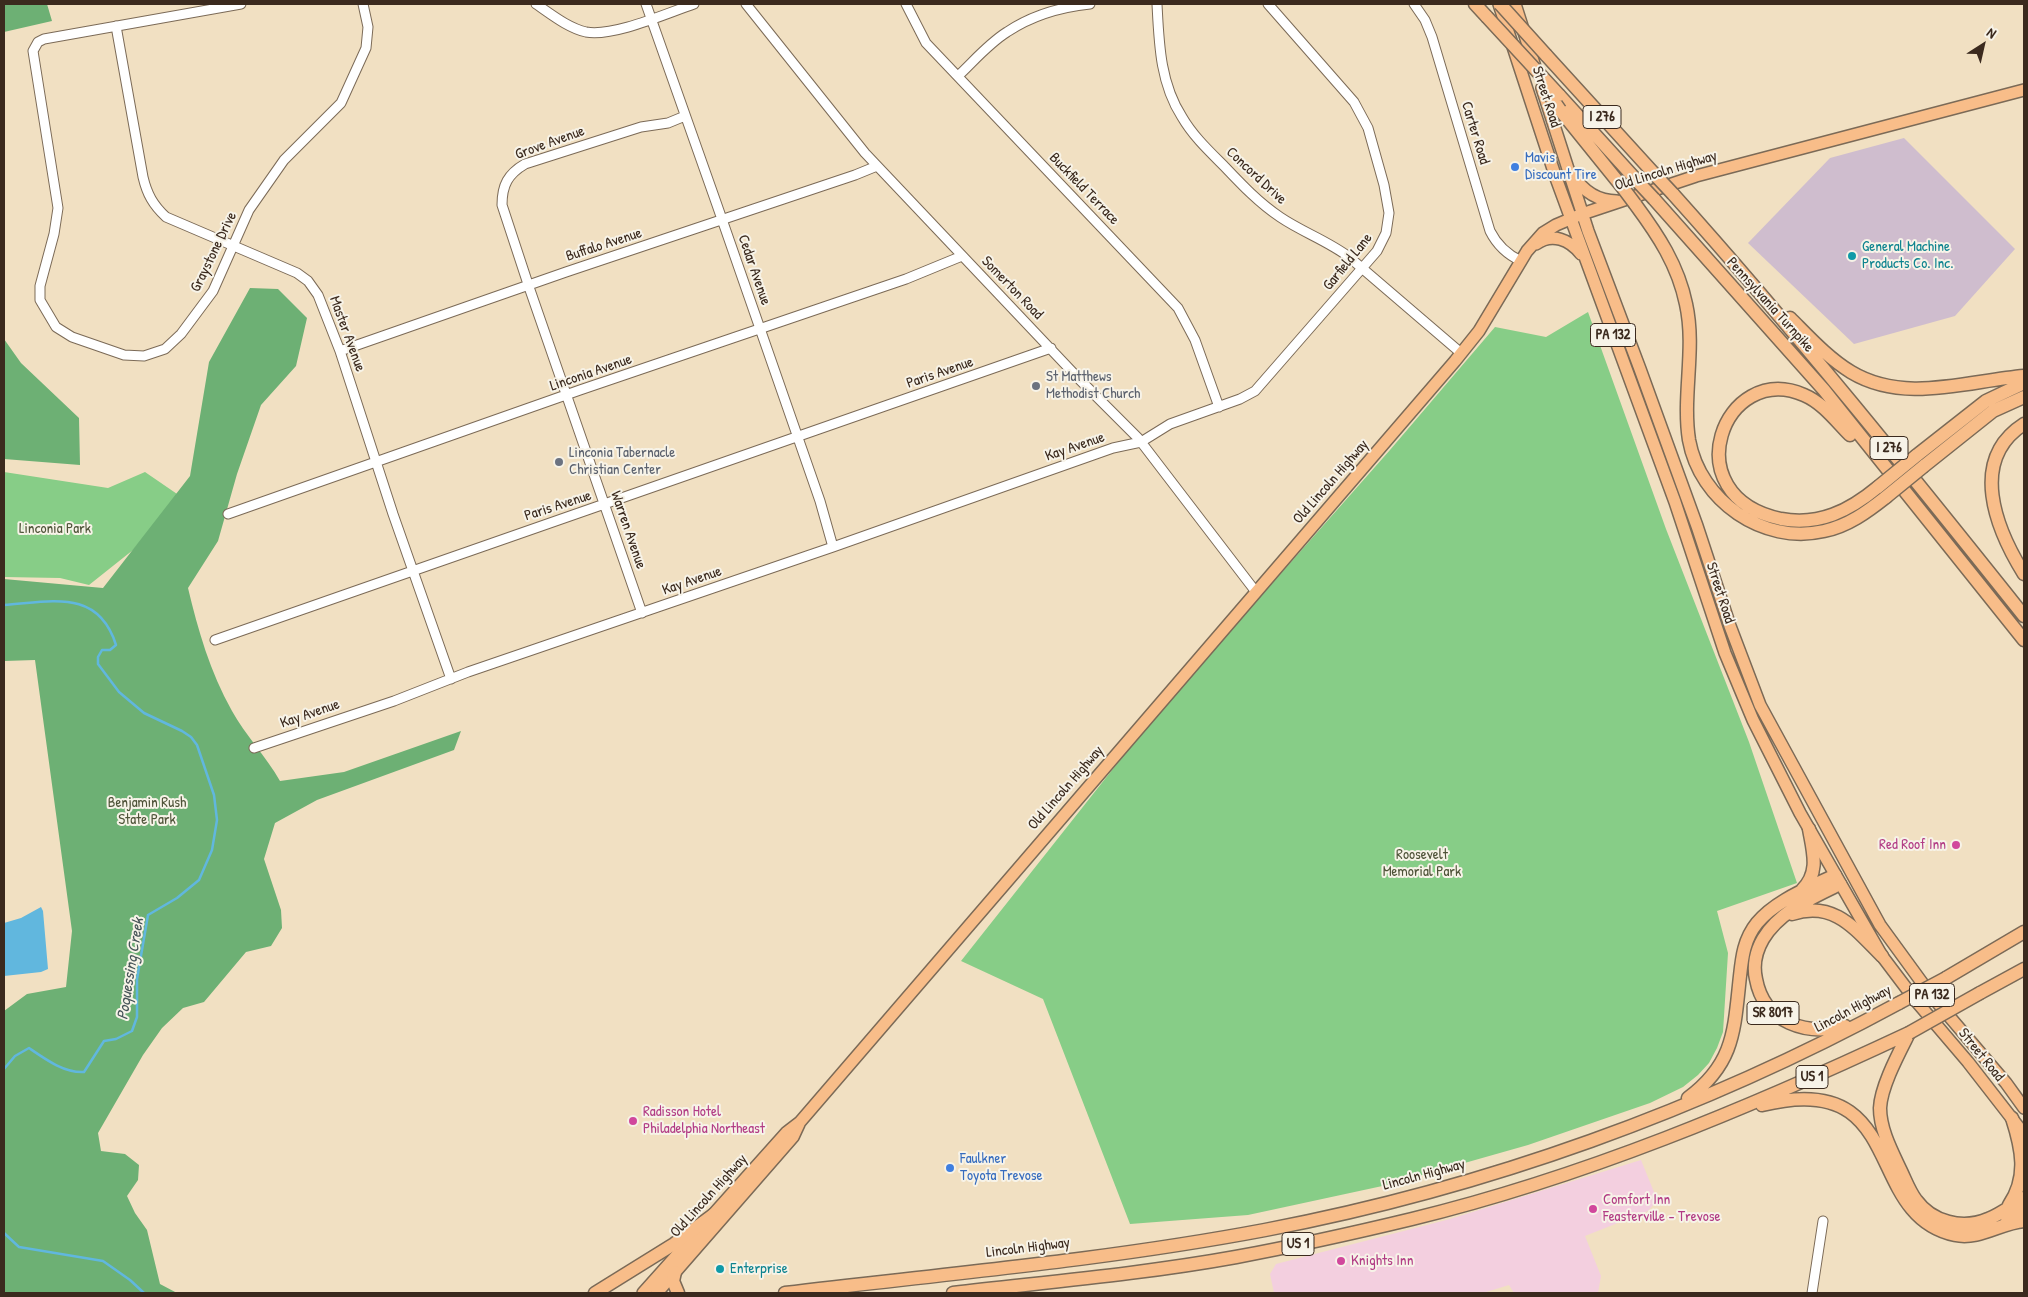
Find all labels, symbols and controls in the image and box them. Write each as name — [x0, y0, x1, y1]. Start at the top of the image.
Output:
north arrow — [1958, 20, 2008, 70]
text: N — [1983, 22, 2000, 42]
street label: Street Road — [1528, 64, 1564, 130]
street label: Carter Road — [1457, 99, 1493, 167]
road number: I 276 — [1583, 105, 1621, 128]
street label: Grove Avenue — [513, 122, 587, 164]
street label: Concord Drive — [1222, 143, 1290, 209]
street label: Old Lincoln Highway — [1613, 147, 1719, 195]
street label: Buckfield Terrace — [1045, 149, 1123, 229]
place label: Mavis Discount Tire — [1525, 149, 1597, 184]
marker: Mavis Discount Tire — [1509, 161, 1521, 173]
street label: Graystone Drive — [187, 209, 241, 295]
street label: Buffalo Avenue — [564, 224, 644, 266]
street label: Garfield Lane — [1320, 230, 1376, 294]
street label: Cedar Avenue — [734, 232, 774, 308]
place label: General Machine Products Co. Inc. — [1862, 238, 1953, 273]
marker: General Machine Products Co. Inc. — [1846, 250, 1858, 262]
street label: Somerton Road — [977, 253, 1047, 323]
street label: Pennsylvania Turnpike — [1723, 254, 1817, 356]
street label: Master Avenue — [325, 294, 369, 374]
road number: PA 132 — [1590, 324, 1636, 346]
street label: Linconia Avenue — [548, 351, 634, 395]
street label: Paris Avenue — [904, 353, 976, 393]
place label: St Matthews Methodist Church — [1046, 368, 1140, 403]
marker: St Matthews Methodist Church — [1030, 380, 1042, 392]
street label: Kay Avenue — [1043, 428, 1107, 466]
street label: Old Lincoln Highway — [1289, 436, 1373, 528]
road number: I 276 — [1870, 436, 1908, 459]
place label: Linconia Tabernacle Christian Center — [569, 444, 675, 479]
marker: Linconia Tabernacle Christian Center — [553, 456, 565, 468]
street label: Paris Avenue — [522, 487, 594, 525]
street label: Warren Avenue — [606, 489, 650, 571]
park label: Linconia Park — [19, 520, 91, 538]
street label: Street Road — [1702, 560, 1738, 626]
street label: Kay Avenue — [660, 562, 724, 600]
street label: Kay Avenue — [278, 695, 342, 733]
street label: Old Lincoln Highway — [1024, 742, 1108, 834]
park label: Benjamin Rush State Park — [108, 794, 186, 829]
place label: Red Roof Inn — [1879, 836, 1946, 854]
marker: Red Roof Inn — [1950, 839, 1962, 851]
park label: Roosevelt Memorial Park — [1383, 846, 1461, 881]
water label: Poquessing Creek — [113, 917, 149, 1021]
street label: Lincoln Highway — [1812, 981, 1894, 1037]
road number: PA 132 — [1910, 984, 1954, 1006]
road number: SR 8017 — [1747, 1001, 1799, 1024]
street label: Street Road — [1954, 1025, 2008, 1085]
road number: US 1 — [1796, 1066, 1828, 1088]
place label: Radisson Hotel Philadelphia Northeast — [643, 1103, 765, 1138]
marker: Radisson Hotel Philadelphia Northeast — [627, 1115, 639, 1127]
place label: Faulkner Toyota Trevose — [960, 1150, 1042, 1185]
street label: Old Lincoln Highway — [667, 1151, 751, 1241]
street label: Lincoln Highway — [1381, 1155, 1467, 1195]
marker: Faulkner Toyota Trevose — [944, 1162, 956, 1174]
place label: Comfort Inn Feasterville - Trevose — [1603, 1191, 1720, 1226]
marker: Comfort Inn Feasterville - Trevose — [1587, 1203, 1599, 1215]
road number: US 1 — [1282, 1232, 1314, 1256]
street label: Lincoln Highway — [985, 1234, 1071, 1262]
place label: Knights Inn — [1351, 1252, 1413, 1270]
marker: Knights Inn — [1335, 1255, 1347, 1267]
place label: Enterprise — [730, 1260, 788, 1278]
marker: Enterprise — [714, 1263, 726, 1275]

